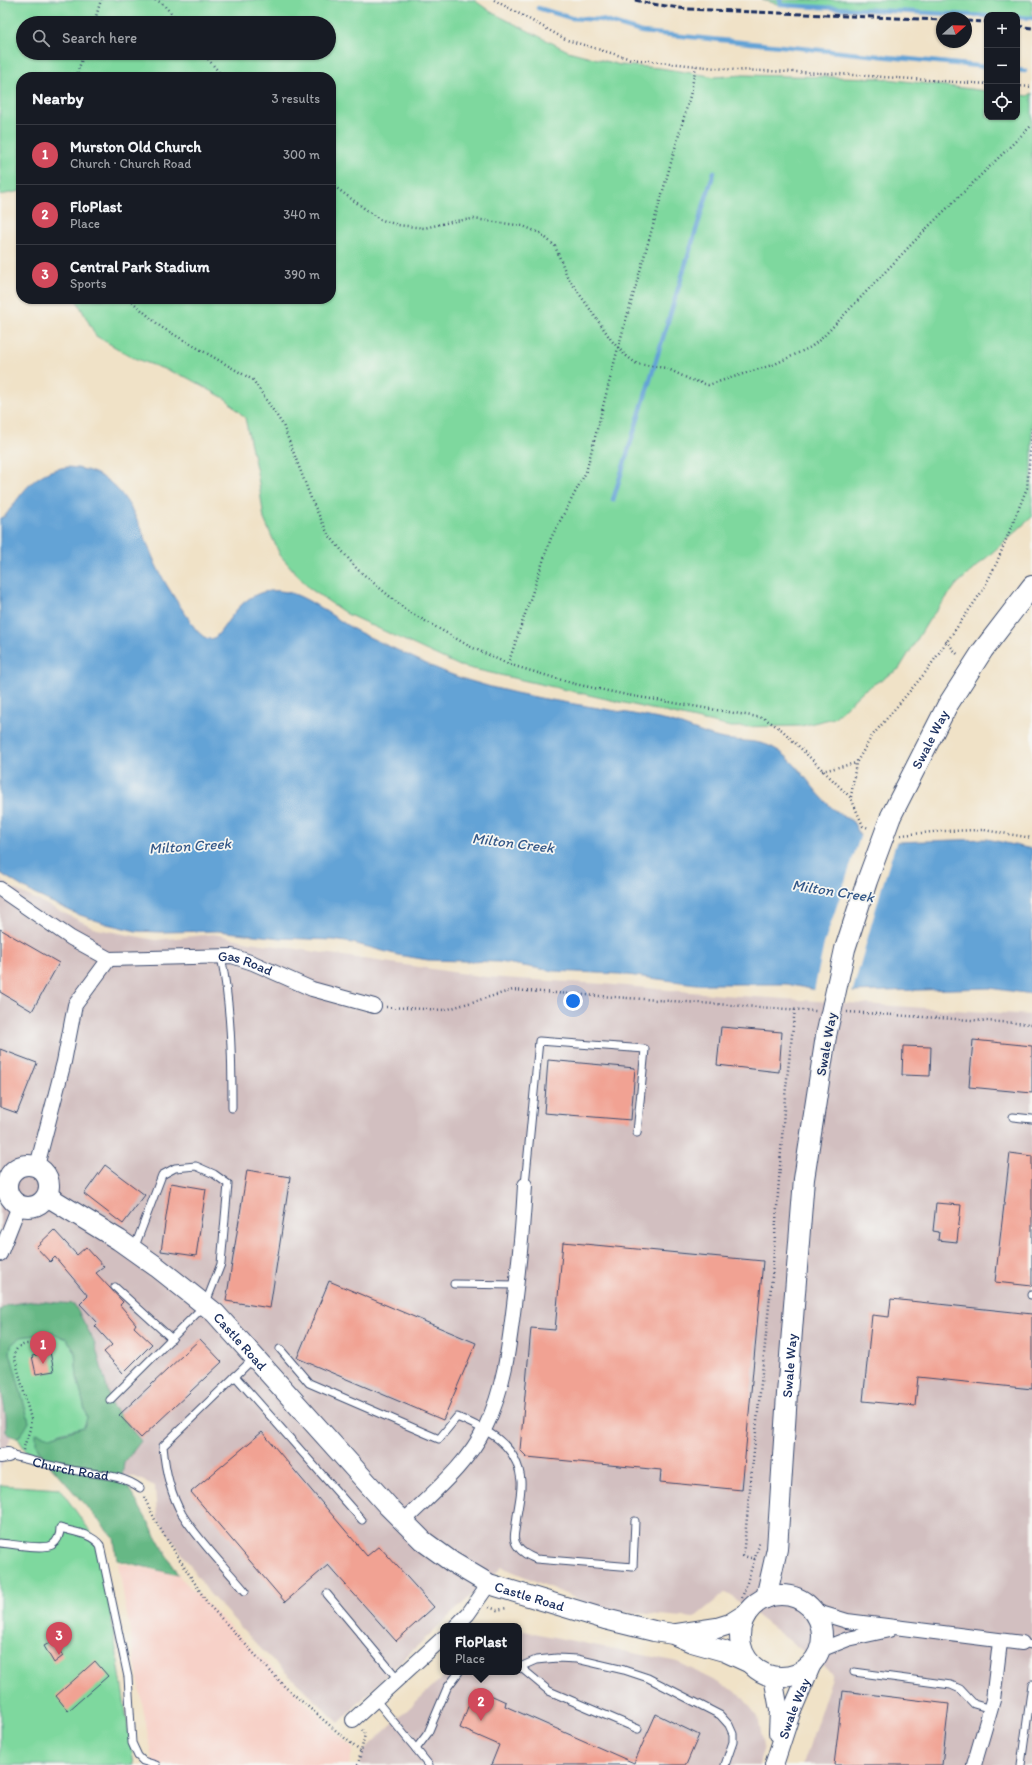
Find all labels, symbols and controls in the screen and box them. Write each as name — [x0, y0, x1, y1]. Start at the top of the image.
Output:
north arrow — [936, 12, 972, 48]
map controls — [984, 12, 1020, 120]
button: + — [984, 12, 1020, 48]
search box — [16, 16, 336, 60]
icon: search — [30, 27, 52, 49]
text: Search here — [62, 29, 137, 47]
button: − — [984, 48, 1020, 84]
button: locate — [984, 84, 1020, 120]
text: Nearby — [32, 88, 84, 108]
text: 3 results — [271, 91, 320, 106]
text: Murston Old Church — [70, 138, 201, 156]
text: 1 — [42, 147, 48, 162]
text: 300 m — [283, 147, 320, 162]
text: Church · Church Road — [70, 156, 191, 171]
text: FloPlast — [70, 198, 122, 216]
text: 2 — [42, 207, 48, 222]
text: 340 m — [283, 207, 320, 222]
text: Place — [70, 216, 100, 231]
text: Central Park Stadium — [70, 258, 210, 276]
text: 3 — [41, 267, 49, 282]
text: 390 m — [284, 267, 320, 282]
text: Sports — [70, 276, 106, 291]
street label: Swale Way — [908, 707, 953, 772]
water label: Milton Creek — [471, 829, 556, 857]
water label: Milton Creek — [148, 834, 233, 858]
water label: Milton Creek — [791, 876, 876, 907]
street label: Gas Road — [218, 948, 276, 980]
your location — [563, 991, 583, 1011]
street label: Swale Way — [813, 1011, 841, 1077]
street label: Castle Road — [210, 1309, 271, 1374]
pin: 1 — [30, 1331, 56, 1364]
street label: Swale Way — [779, 1333, 801, 1398]
street label: Church Road — [30, 1453, 110, 1484]
street label: Castle Road — [492, 1578, 567, 1615]
pin: 3 — [46, 1622, 72, 1655]
popup — [440, 1623, 522, 1675]
text: FloPlast — [455, 1633, 507, 1651]
text: Place — [455, 1651, 485, 1666]
street label: Swale Way — [775, 1675, 814, 1741]
pin: 2 — [468, 1688, 494, 1721]

